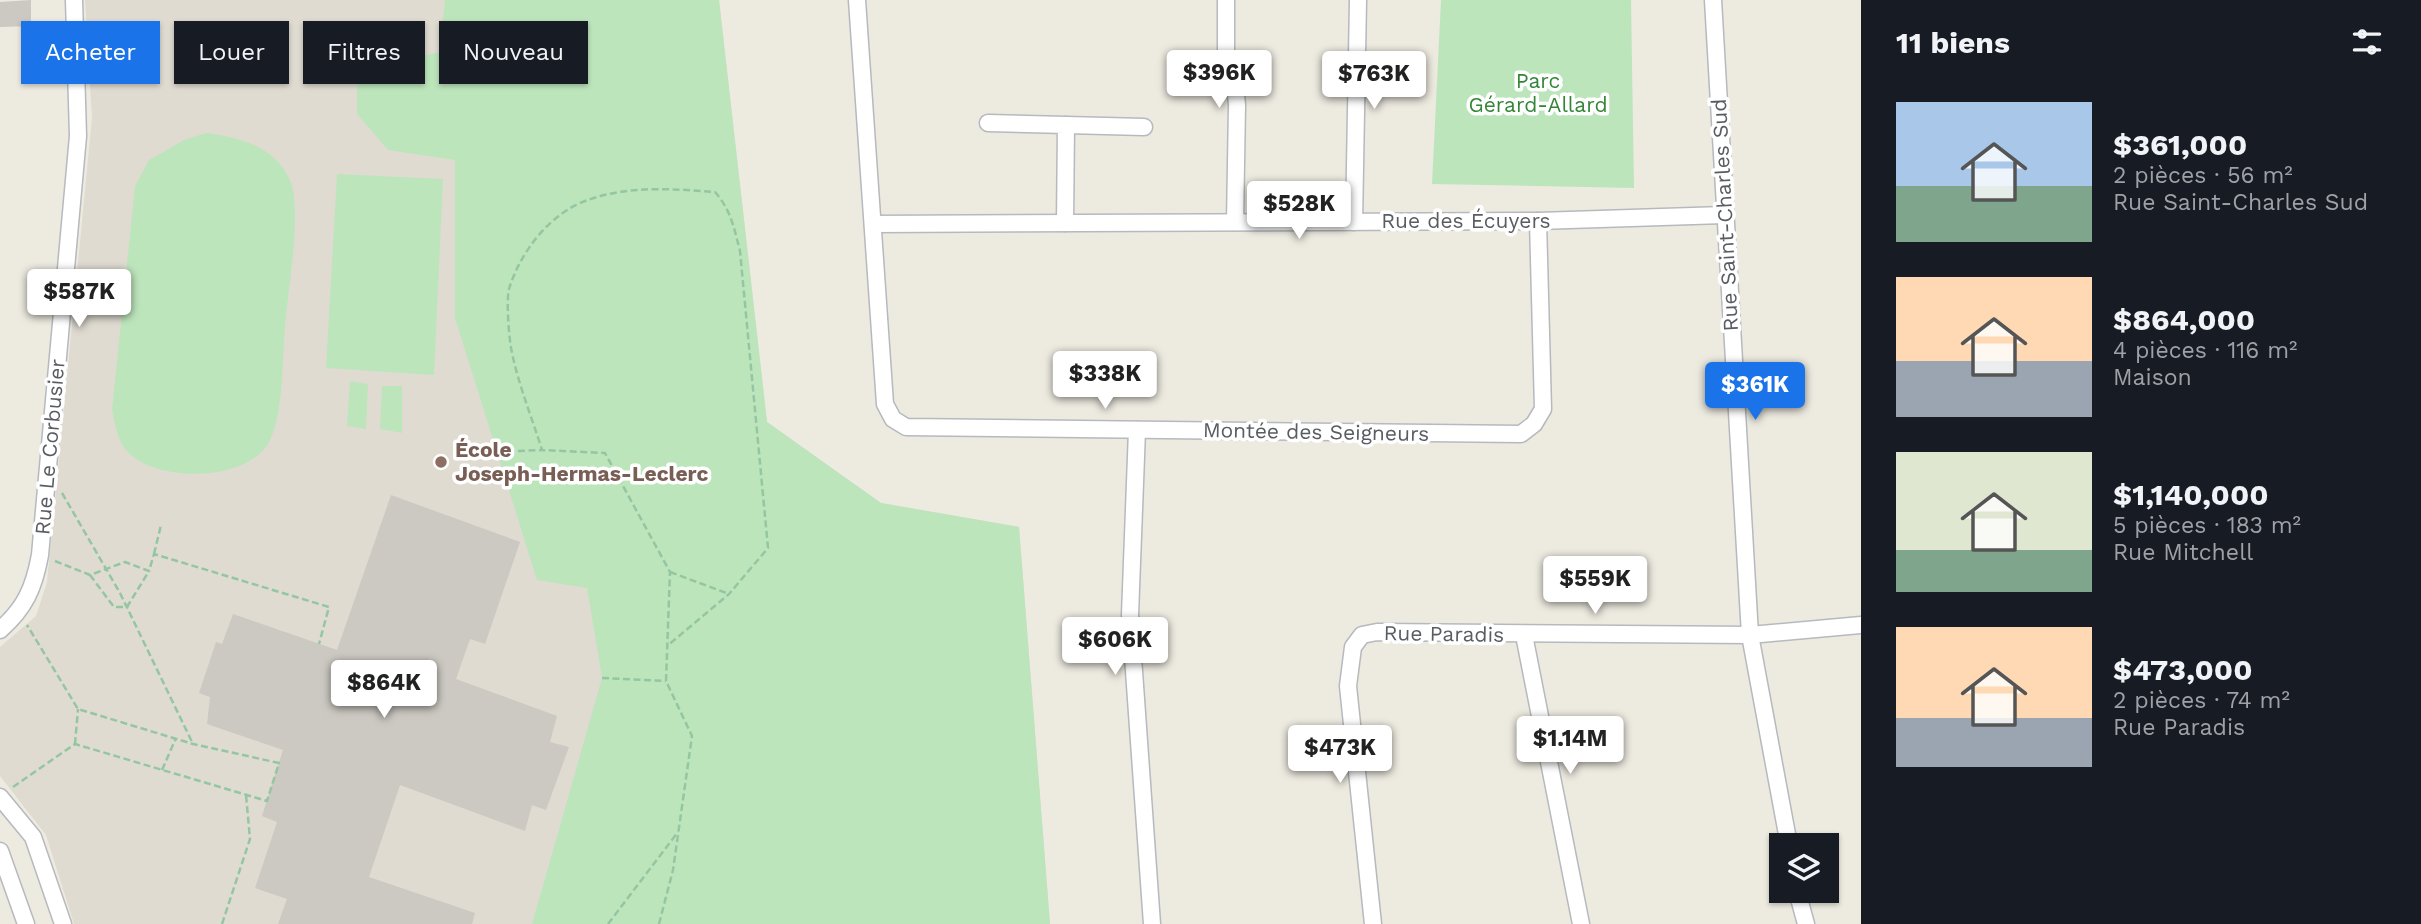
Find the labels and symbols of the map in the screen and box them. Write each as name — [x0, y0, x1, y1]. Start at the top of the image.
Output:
pin: $396K — [1170, 50, 1268, 110]
pin: $763K — [1325, 52, 1423, 111]
park label: Parc Gérard-Allard — [1468, 68, 1608, 117]
street label: Rue Saint-Charles Sud — [1706, 98, 1743, 332]
pin: $528K — [1250, 182, 1348, 241]
street label: Rue des Écuyers — [1381, 208, 1551, 233]
pin: $587K — [30, 270, 128, 329]
pin: $338K — [1056, 352, 1154, 411]
street label: Rue Le Corbusier — [29, 358, 70, 536]
pin: $361K — [1706, 362, 1804, 422]
street label: Montée des Seigneurs — [1203, 417, 1429, 446]
place label: École Joseph-Hermas-Leclerc — [455, 437, 708, 486]
marker: École Joseph-Hermas-Leclerc — [433, 454, 449, 470]
pin: $559K — [1546, 556, 1644, 616]
pin: $606K — [1066, 618, 1164, 677]
street label: Rue Paradis — [1383, 620, 1505, 647]
pin: $864K — [335, 660, 433, 720]
pin: $1.14M — [1513, 716, 1627, 776]
pin: $473K — [1291, 726, 1389, 785]

